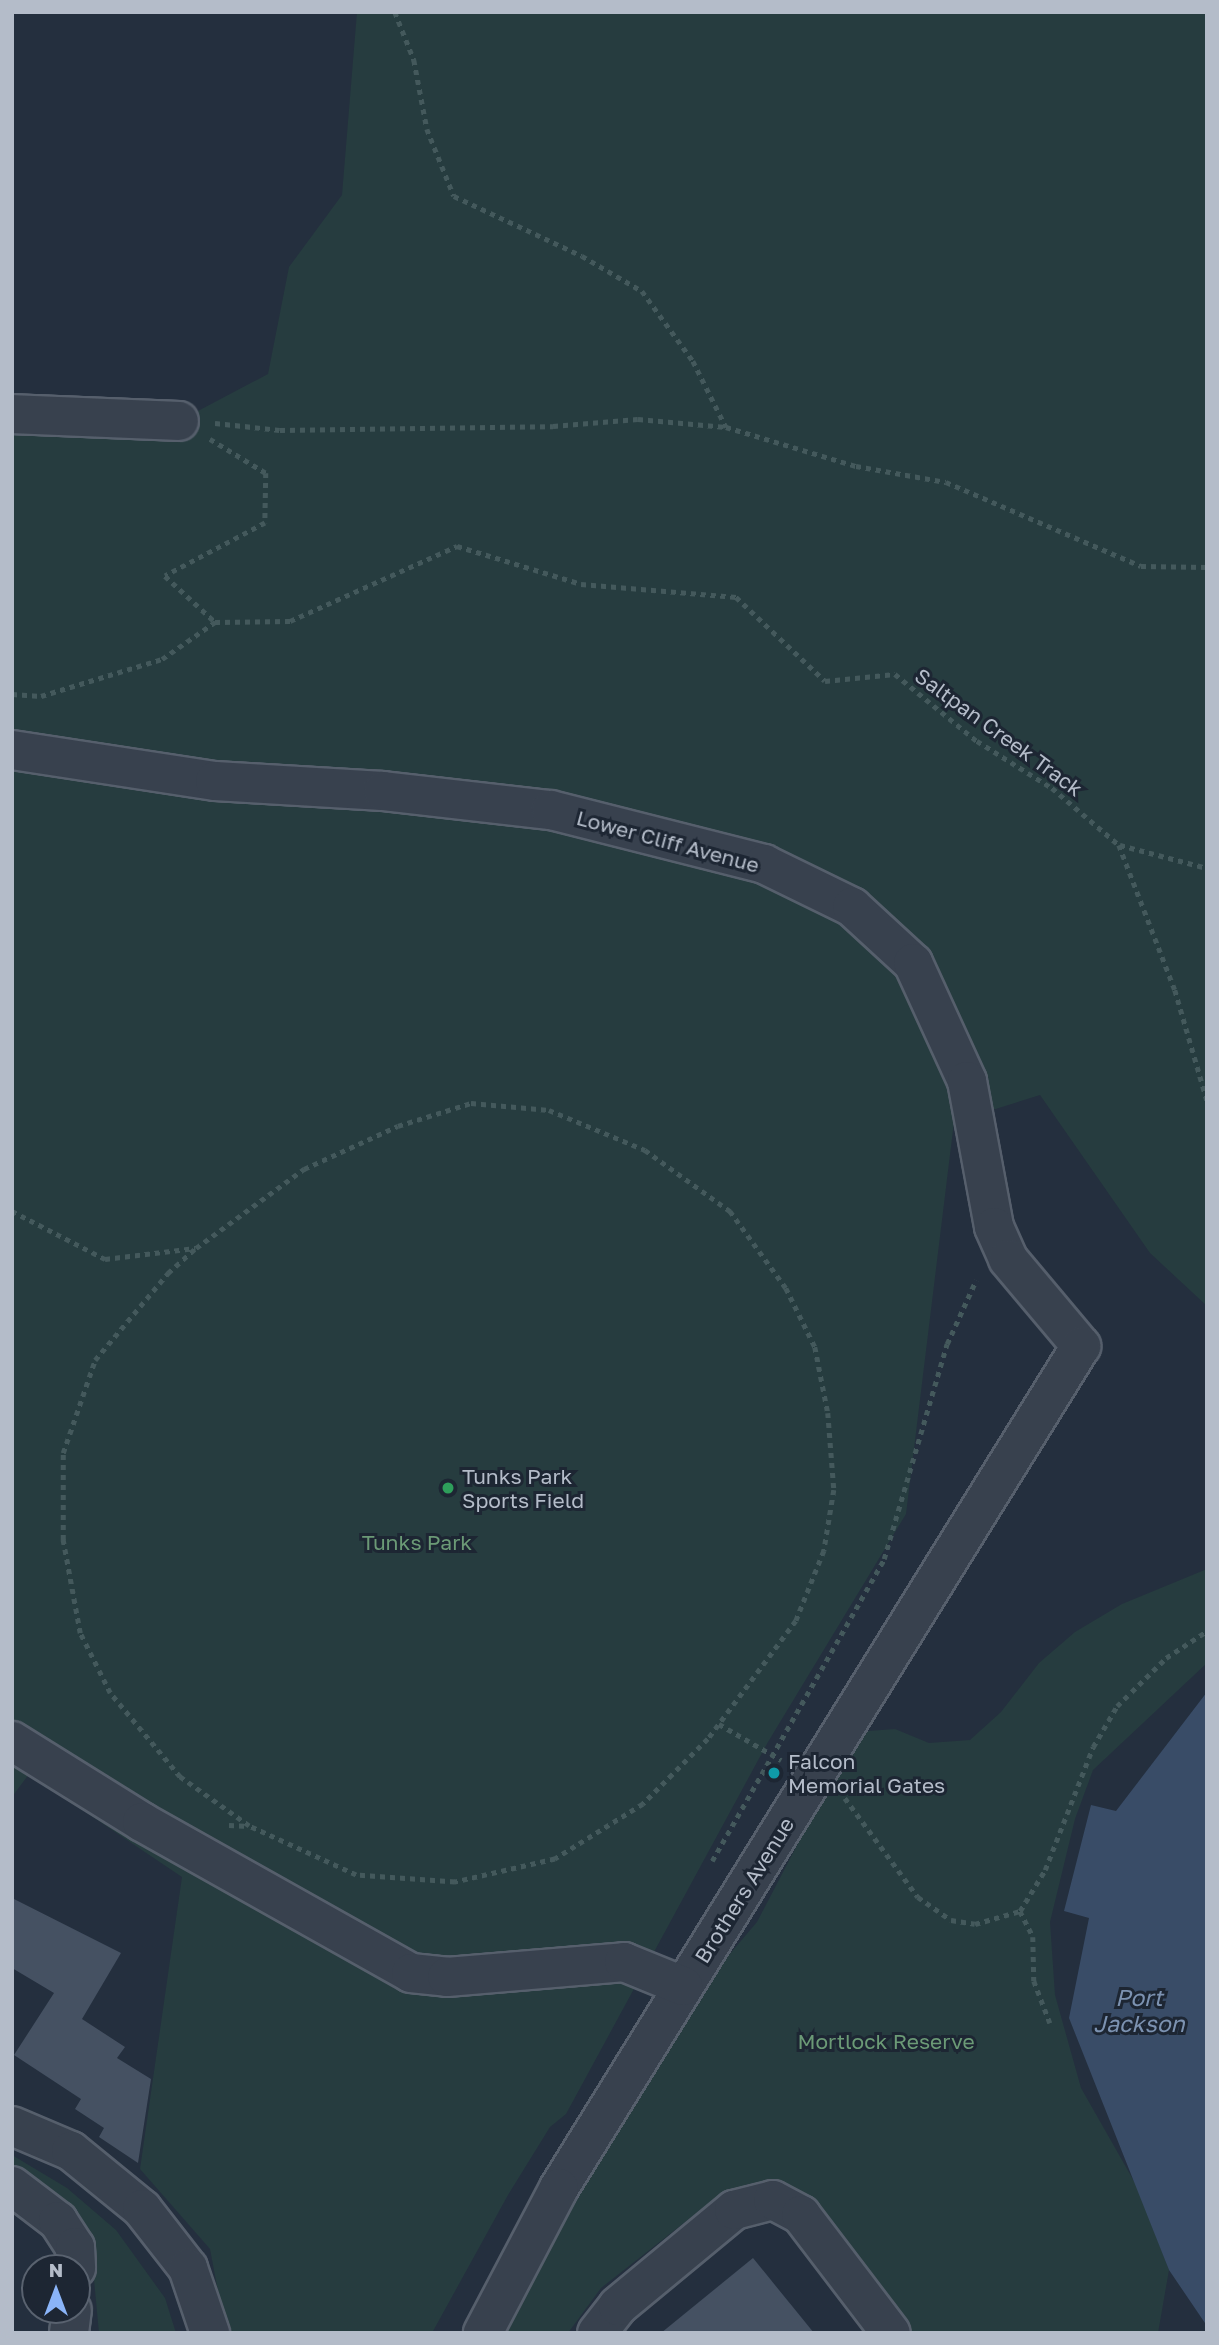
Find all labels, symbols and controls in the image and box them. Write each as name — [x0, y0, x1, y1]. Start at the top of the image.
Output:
street label: Saltpan Creek Track — [910, 663, 1088, 801]
street label: Lower Cliff Avenue — [574, 804, 762, 878]
place label: Tunks Park Sports Field — [462, 1463, 584, 1513]
marker: Tunks Park Sports Field — [440, 1480, 456, 1496]
park label: Tunks Park — [362, 1529, 472, 1555]
place label: Falcon Memorial Gates — [788, 1748, 945, 1798]
marker: Falcon Memorial Gates — [766, 1765, 782, 1781]
street label: Brothers Avenue — [689, 1813, 799, 1967]
water label: Port Jackson — [1093, 1983, 1185, 2037]
park label: Mortlock Reserve — [797, 2028, 975, 2054]
north arrow — [21, 2254, 91, 2324]
text: N — [49, 2258, 63, 2281]

